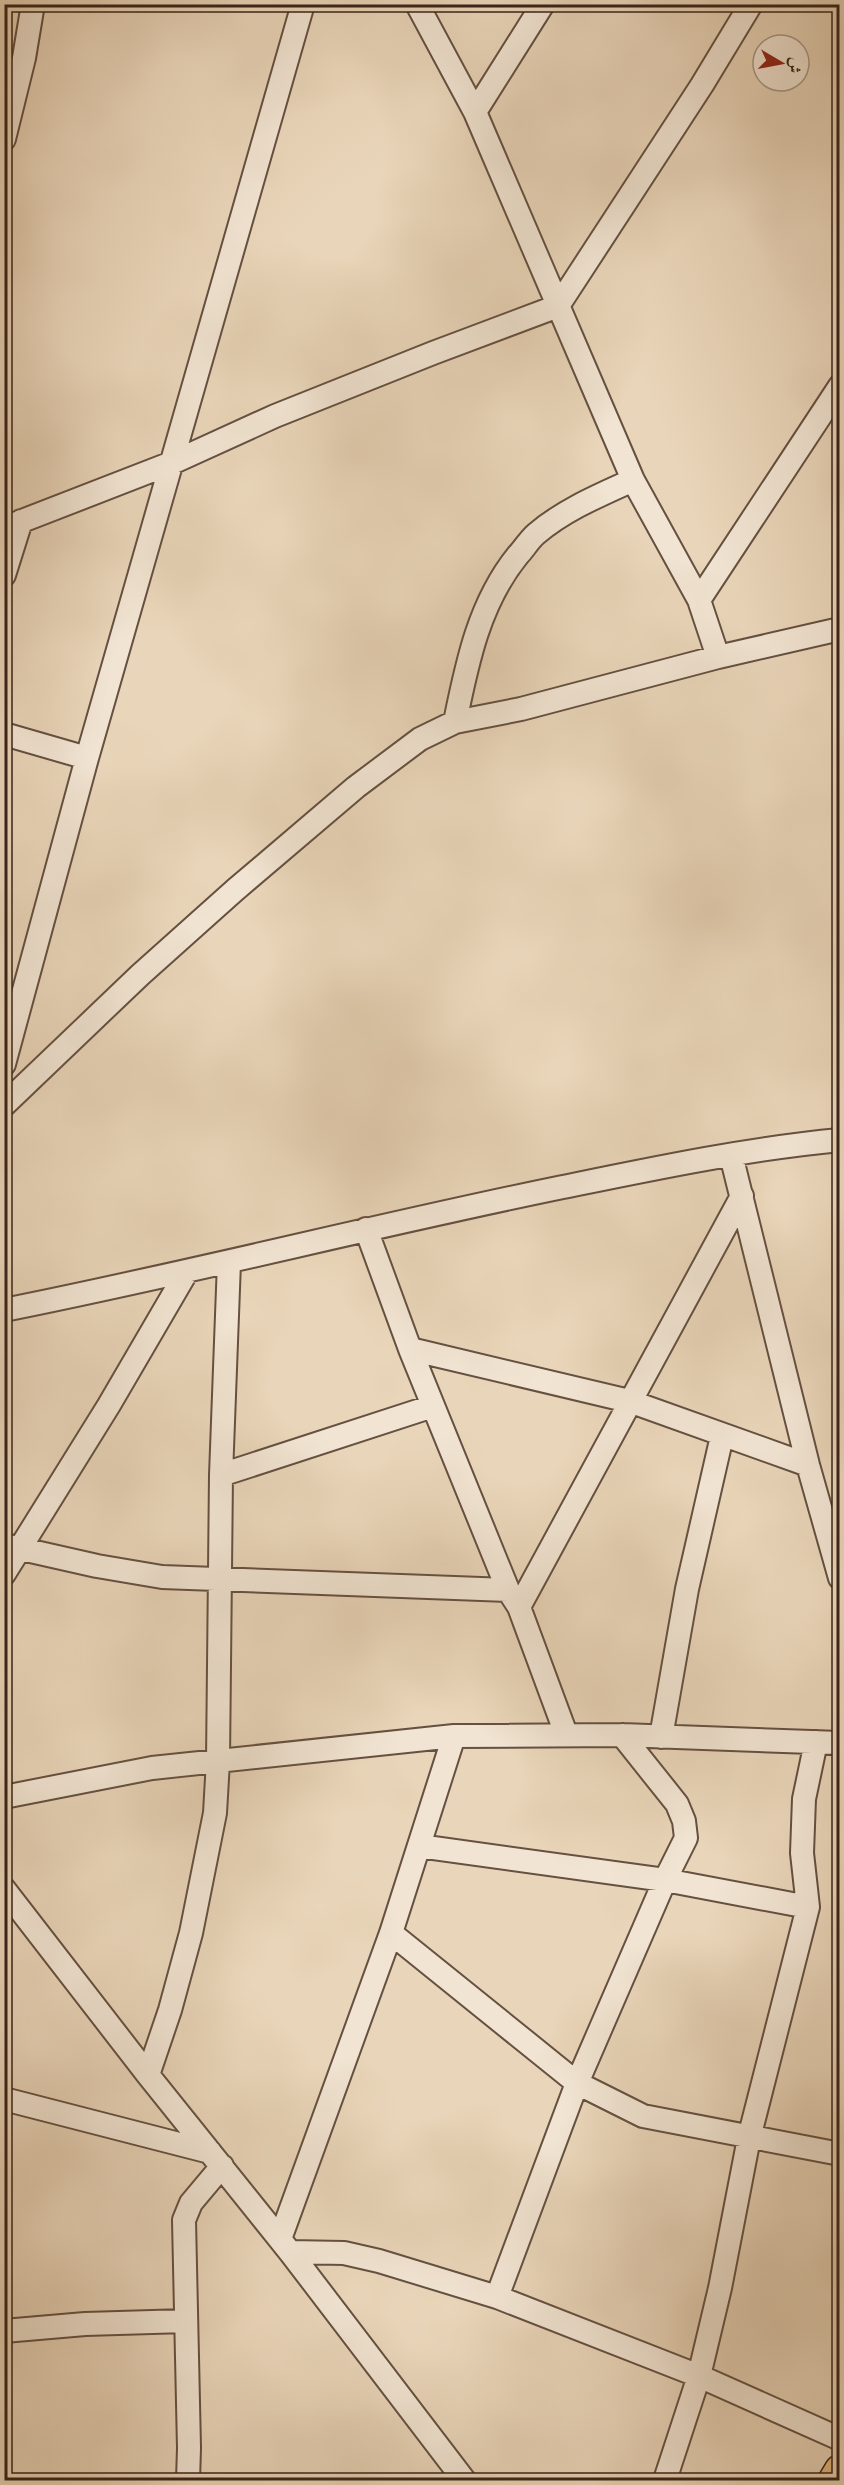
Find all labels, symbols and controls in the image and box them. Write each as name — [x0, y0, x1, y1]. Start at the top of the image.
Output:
north arrow — [751, 33, 811, 93]
text: ش — [784, 56, 806, 75]

